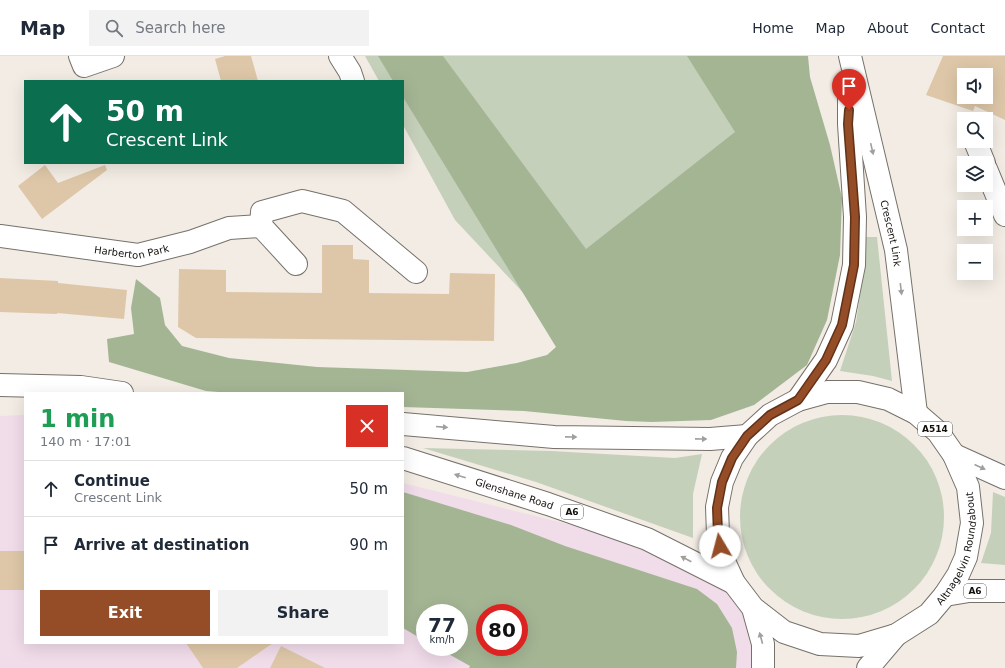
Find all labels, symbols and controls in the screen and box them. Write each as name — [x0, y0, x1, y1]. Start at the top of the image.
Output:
search box — [89, 10, 369, 46]
text: Map — [20, 17, 65, 39]
icon: search — [103, 17, 125, 39]
text: Search here — [135, 19, 225, 37]
text: Home — [752, 20, 794, 36]
text: Map — [816, 20, 845, 36]
text: About — [867, 20, 909, 36]
text: Contact — [931, 20, 985, 36]
map controls — [957, 68, 993, 280]
button: sound — [957, 68, 993, 104]
pin — [832, 69, 866, 110]
icon: arrive — [838, 75, 860, 97]
text: 50 m — [106, 95, 184, 128]
icon: ahead — [40, 96, 92, 148]
button: search — [957, 112, 993, 148]
text: Crescent Link — [106, 129, 228, 150]
one-way arrow — [869, 142, 875, 155]
button: layers — [957, 156, 993, 192]
street label: Crescent Link — [878, 199, 903, 267]
button: + — [957, 200, 993, 236]
street label: Harberton Park — [93, 242, 170, 261]
button: − — [957, 244, 993, 280]
one-way arrow — [897, 283, 904, 296]
text: 1 min — [40, 405, 115, 433]
button: close — [346, 405, 388, 447]
road number: A514 — [918, 422, 952, 436]
one-way arrow — [436, 424, 448, 431]
text: 140 m · 17:01 — [40, 434, 131, 449]
one-way arrow — [565, 434, 578, 440]
one-way arrow — [695, 436, 708, 442]
one-way arrow — [974, 464, 985, 470]
text: Continue — [74, 472, 150, 490]
one-way arrow — [453, 473, 465, 479]
street label: Glenshane Road — [474, 476, 555, 512]
icon: ahead — [40, 478, 62, 500]
text: 50 m — [350, 480, 388, 498]
text: Crescent Link — [74, 490, 162, 505]
street label: Altnagelvin Roundabout — [934, 491, 978, 607]
road number: A6 — [561, 505, 583, 519]
position arrow — [699, 525, 741, 567]
icon: arrive — [40, 534, 62, 556]
text: Arrive at destination — [74, 536, 249, 554]
text: 90 m — [350, 536, 388, 554]
one-way arrow — [681, 556, 692, 562]
road number: A6 — [964, 584, 986, 598]
button: Exit — [40, 590, 210, 636]
button: Share — [218, 590, 388, 636]
speed limit sign: 80 — [476, 604, 528, 656]
text: 77 — [428, 613, 456, 637]
one-way arrow — [758, 632, 764, 644]
text: km/h — [429, 634, 455, 645]

